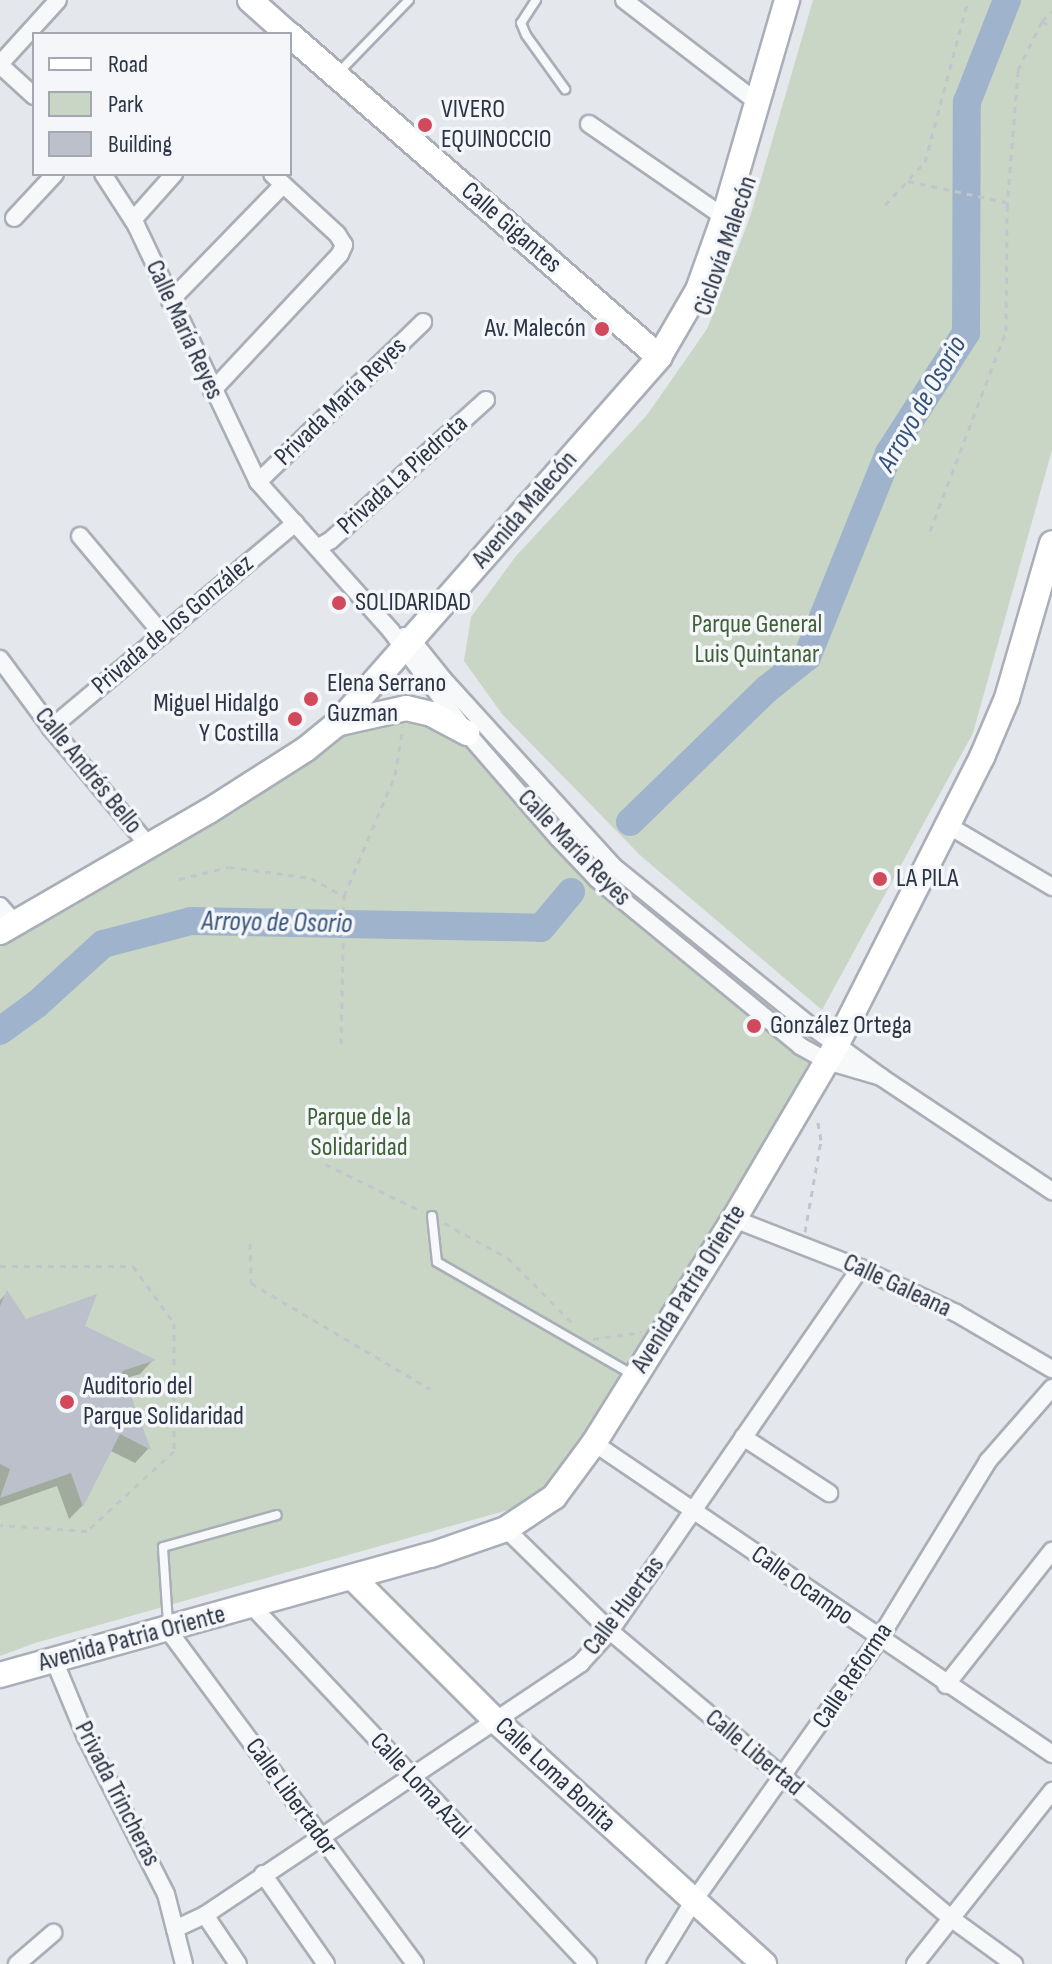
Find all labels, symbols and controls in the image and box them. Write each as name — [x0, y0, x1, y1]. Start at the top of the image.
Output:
legend — [32, 32, 292, 176]
text: Road — [108, 50, 148, 79]
text: Park — [108, 90, 143, 119]
place label: VIVERO EQUINOCCIO — [441, 94, 552, 156]
marker: VIVERO EQUINOCCIO — [416, 116, 434, 134]
text: Building — [108, 130, 172, 159]
street label: Ciclovía Malecón — [688, 172, 764, 320]
street label: Calle Gigantes — [454, 176, 568, 280]
street label: Calle María Reyes — [138, 255, 230, 405]
place label: Av. Malecón — [485, 313, 586, 345]
marker: Av. Malecón — [593, 320, 611, 338]
water label: Arroyo de Osorio — [870, 330, 974, 478]
street label: Privada María Reyes — [269, 331, 413, 473]
street label: Privada La Piedrota — [331, 408, 475, 542]
street label: Avenida Malecón — [466, 445, 584, 575]
street label: Privada de los González — [86, 548, 260, 702]
place label: SOLIDARIDAD — [355, 587, 471, 619]
marker: SOLIDARIDAD — [330, 594, 348, 612]
park label: Parque General Luis Quintanar — [692, 609, 822, 670]
place label: Elena Serrano Guzman — [327, 668, 446, 730]
place label: Miguel Hidalgo Y Costilla — [153, 688, 279, 750]
marker: Elena Serrano Guzman — [302, 690, 320, 708]
street label: Calle Andrés Bello — [28, 702, 148, 840]
marker: Miguel Hidalgo Y Costilla — [286, 710, 304, 728]
street label: Calle María Reyes — [511, 783, 637, 913]
place label: LA PILA — [896, 863, 958, 895]
marker: LA PILA — [871, 870, 889, 888]
water label: Arroyo de Osorio — [201, 905, 353, 941]
place label: González Ortega — [770, 1010, 912, 1042]
marker: González Ortega — [745, 1017, 763, 1035]
park label: Parque de la Solidaridad — [307, 1102, 411, 1164]
street label: Avenida Patria Oriente — [625, 1199, 753, 1379]
street label: Calle Galeana — [838, 1247, 956, 1325]
place label: Auditorio del Parque Solidaridad — [83, 1371, 244, 1432]
marker: Auditorio del Parque Solidaridad — [58, 1393, 76, 1411]
street label: Calle Ocampo — [745, 1540, 859, 1632]
street label: Calle Huertas — [577, 1550, 671, 1662]
street label: Avenida Patria Oriente — [35, 1599, 229, 1679]
street label: Calle Reforma — [806, 1617, 900, 1735]
street label: Calle Libertad — [699, 1703, 809, 1803]
street label: Calle Loma Bonita — [488, 1711, 622, 1839]
street label: Privada Trincheras — [67, 1716, 167, 1872]
street label: Calle Loma Azul — [363, 1726, 477, 1846]
street label: Calle Libertador — [238, 1732, 344, 1862]

